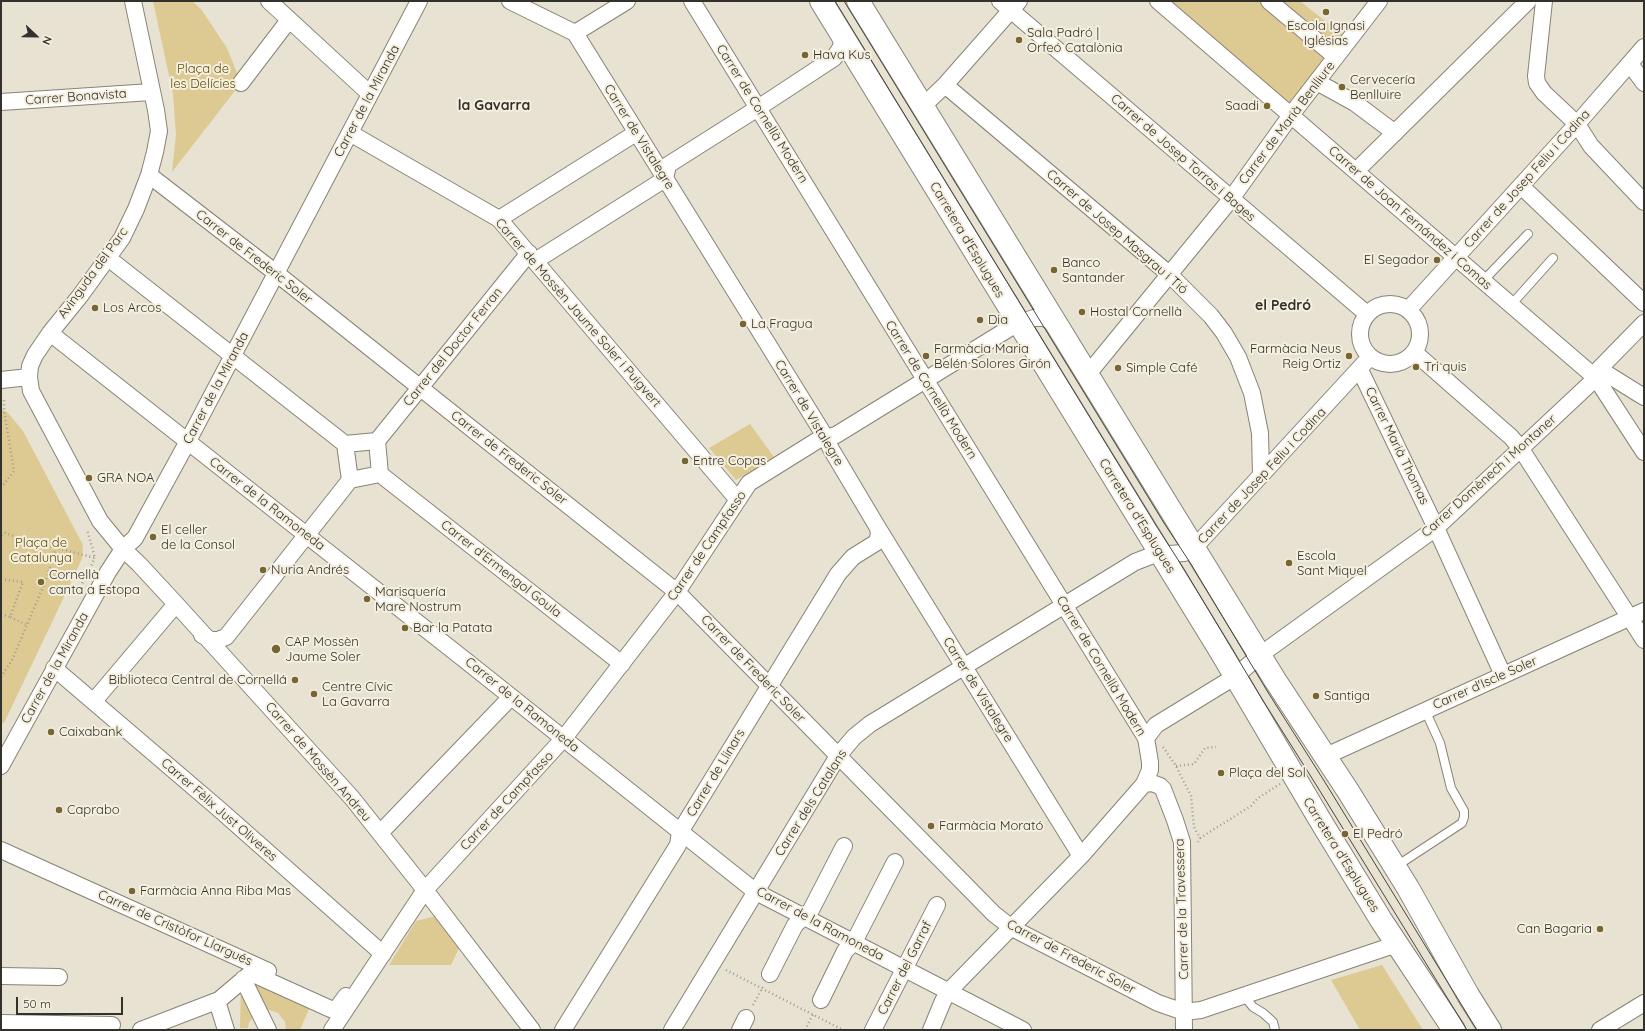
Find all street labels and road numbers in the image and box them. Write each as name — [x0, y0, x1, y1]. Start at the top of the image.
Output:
street label: Carrer de la Miranda — [331, 42, 403, 160]
street label: Carrer de Cornellà Modern — [713, 42, 811, 186]
street label: Carrer de Marià Benlliure — [1236, 58, 1338, 188]
street label: Carrer de Vistalegre — [600, 82, 678, 192]
street label: Carrer Bonavista — [25, 86, 127, 108]
street label: Carrer de Josep Torras i Bages — [1108, 91, 1258, 225]
street label: Carrer de Josep Feliu i Codina — [1461, 107, 1593, 251]
street label: Carrer de Joan Fernández i Comas — [1325, 143, 1495, 293]
street label: Carrer de Josep Masgrau i Tió — [1043, 166, 1191, 298]
street label: Carretera d'Esplugues — [926, 179, 1008, 301]
street label: Carrer de Frederic Soler — [193, 207, 315, 307]
street label: Carrer de Mossèn Jaume Soler i Puigvert — [492, 215, 664, 411]
street label: Avinguda del Parc — [55, 224, 131, 322]
street label: Carrer del Doctor Ferran — [400, 284, 506, 410]
street label: Carrer de Cornellà Modern — [882, 318, 980, 462]
street label: Carrer de la Miranda — [180, 329, 252, 447]
street label: Carrer de Vistalegre — [771, 357, 847, 469]
street label: Carrer Marià Thomas — [1362, 385, 1432, 507]
street label: Carrer de Josep Feliu i Codina — [1195, 405, 1329, 547]
street label: Carrer de Frederic Soler — [448, 408, 570, 508]
street label: Carrer Domènech i Montaner — [1419, 411, 1559, 541]
street label: Carrer de la Ramoneda — [206, 454, 328, 554]
street label: Carretera d'Esplugues — [1095, 456, 1179, 576]
street label: Carrer de Campfasso — [664, 488, 750, 604]
street label: Carrer d'Ermengol Goula — [438, 517, 564, 621]
street label: Carrer de Cornellà Modern — [1053, 593, 1149, 739]
street label: Carrer de la Miranda — [18, 610, 92, 726]
street label: Carrer de Frederic Soler — [697, 612, 809, 726]
street label: Carrer de Vistalegre — [939, 635, 1017, 745]
street label: Carrer d'Iscle Soler — [1430, 653, 1540, 713]
street label: Carrer de la Ramoneda — [462, 654, 582, 756]
street label: Carrer de Mossèn Andreu — [262, 699, 374, 825]
street label: Carrer de Llinars — [684, 726, 748, 820]
street label: Carrer dels Catalans — [772, 747, 850, 859]
street label: Carrer de Campfasso — [457, 748, 557, 854]
street label: Carrer Fèlix Just Oliveres — [158, 755, 280, 865]
street label: Carretera d'Esplugues — [1299, 795, 1383, 915]
street label: Carrer de la Travessera — [1172, 838, 1192, 980]
street label: Carrer de la Ramoneda — [754, 884, 886, 964]
street label: Carrer de Cristòfor Llargués — [95, 887, 255, 969]
street label: Carrer de Frederic Soler — [1004, 916, 1138, 998]
street label: Carrer del Garraf — [875, 918, 935, 1018]

